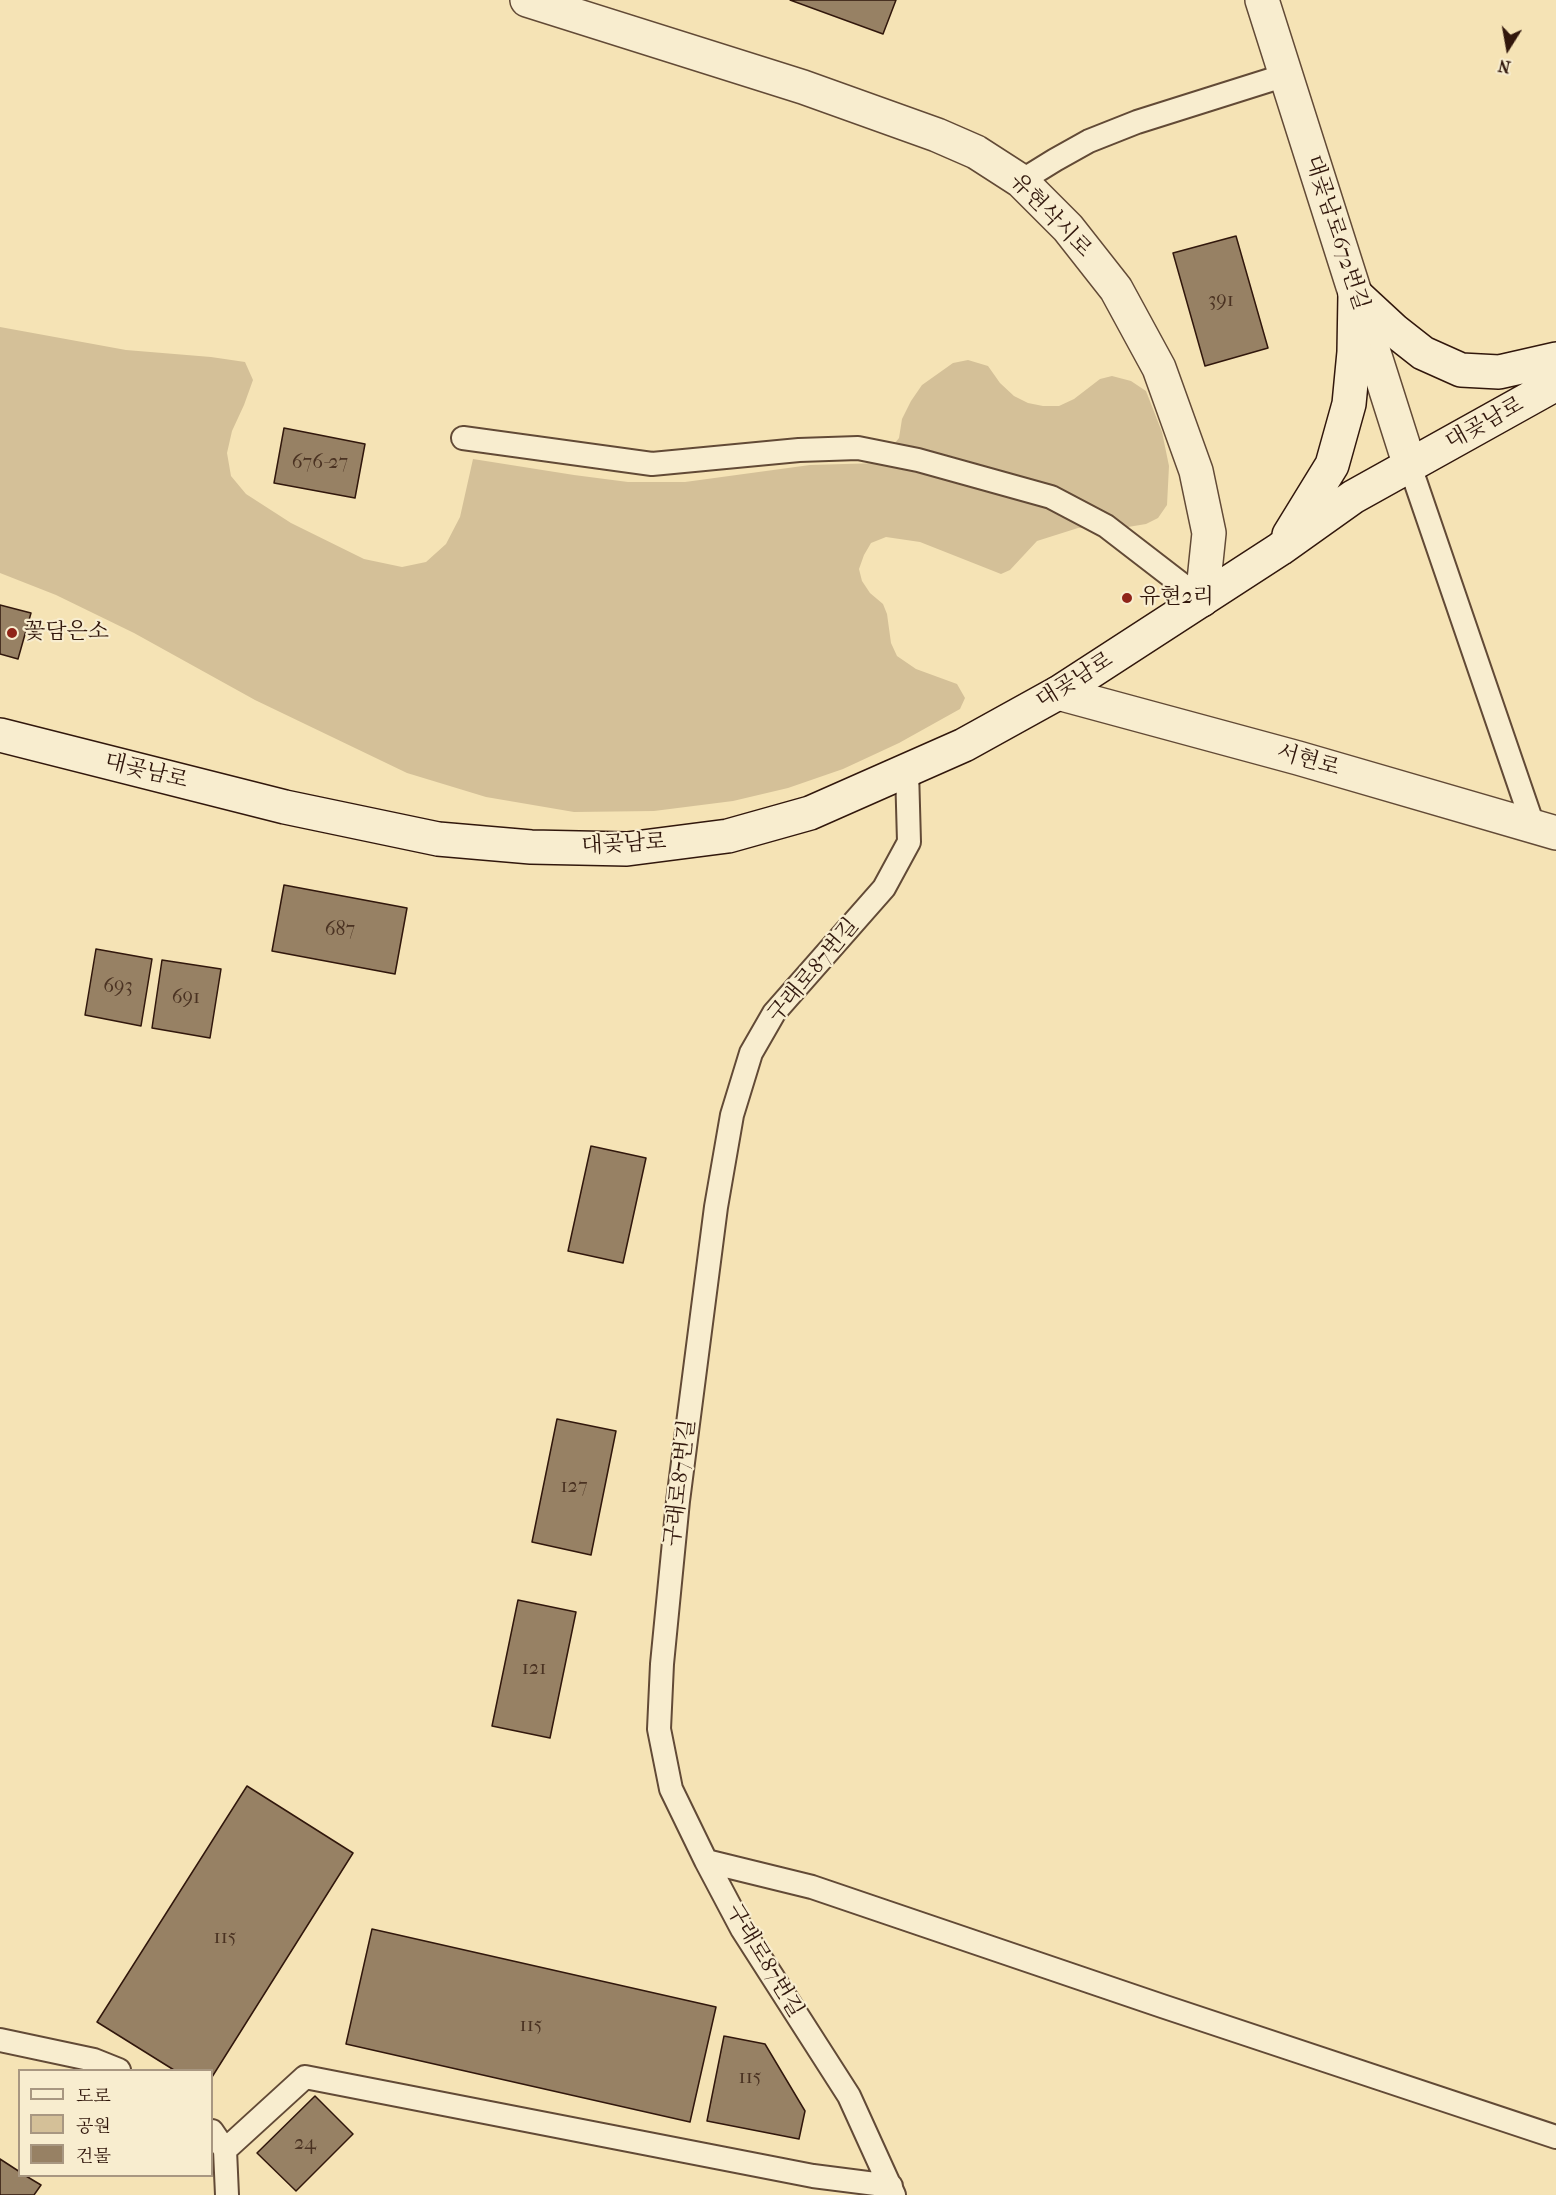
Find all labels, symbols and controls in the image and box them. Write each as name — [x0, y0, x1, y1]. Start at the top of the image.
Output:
north arrow — [1478, 18, 1538, 78]
text: N — [1497, 56, 1512, 77]
street label: 대곶남로672번길 — [1299, 152, 1373, 314]
street label: 유현삭시로 — [1004, 169, 1096, 263]
house number: 391 — [1208, 289, 1234, 313]
street label: 대곶남로 — [1441, 392, 1529, 456]
house number: 676-27 — [292, 451, 348, 475]
place label: 유현2리 — [1139, 585, 1214, 611]
marker: 유현2리 — [1120, 591, 1134, 605]
place label: 꽃담은소 — [24, 620, 109, 646]
marker: 꽃담은소 — [5, 626, 19, 640]
street label: 대곶남로 — [1032, 647, 1118, 715]
street label: 서현로 — [1274, 740, 1342, 782]
street label: 대곶남로 — [102, 749, 190, 795]
street label: 대곶남로 — [581, 830, 667, 860]
street label: 구래로87번길 — [763, 914, 865, 1028]
house number: 687 — [325, 918, 355, 942]
house number: 693 — [103, 975, 133, 999]
house number: 691 — [172, 986, 200, 1010]
street label: 구래로87번길 — [660, 1418, 702, 1548]
house number: 127 — [560, 1475, 588, 1499]
house number: 121 — [522, 1657, 546, 1681]
street label: 구래로87번길 — [720, 1899, 808, 2023]
house number: 115 — [214, 1926, 236, 1950]
house number: 115 — [520, 2014, 542, 2038]
house number: 115 — [739, 2066, 761, 2090]
legend — [18, 2069, 213, 2177]
text: 도로 — [76, 2086, 111, 2107]
text: 공원 — [76, 2116, 111, 2137]
house number: 24 — [294, 2132, 316, 2156]
text: 건물 — [76, 2146, 111, 2167]

